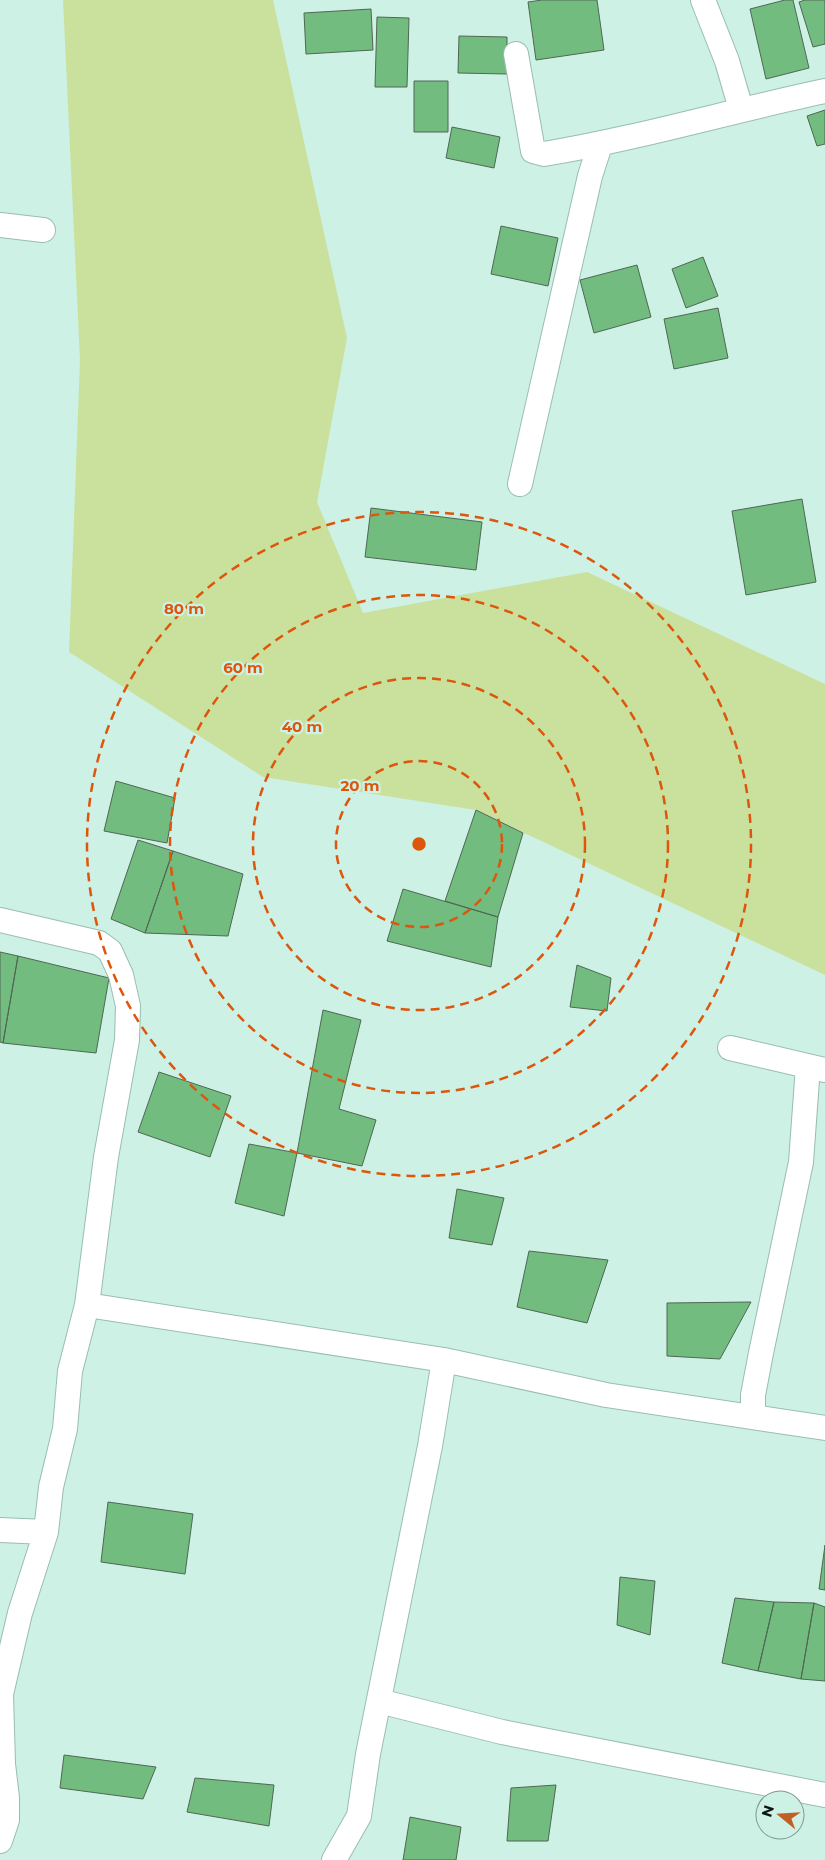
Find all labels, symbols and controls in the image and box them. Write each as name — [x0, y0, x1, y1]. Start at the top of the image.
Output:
text: 80 m — [164, 599, 204, 618]
text: 60 m — [223, 658, 263, 677]
text: 40 m — [282, 717, 322, 736]
text: 20 m — [340, 776, 380, 795]
centre of rings — [410, 835, 428, 853]
north arrow — [755, 1790, 805, 1840]
text: N — [757, 1803, 778, 1819]

